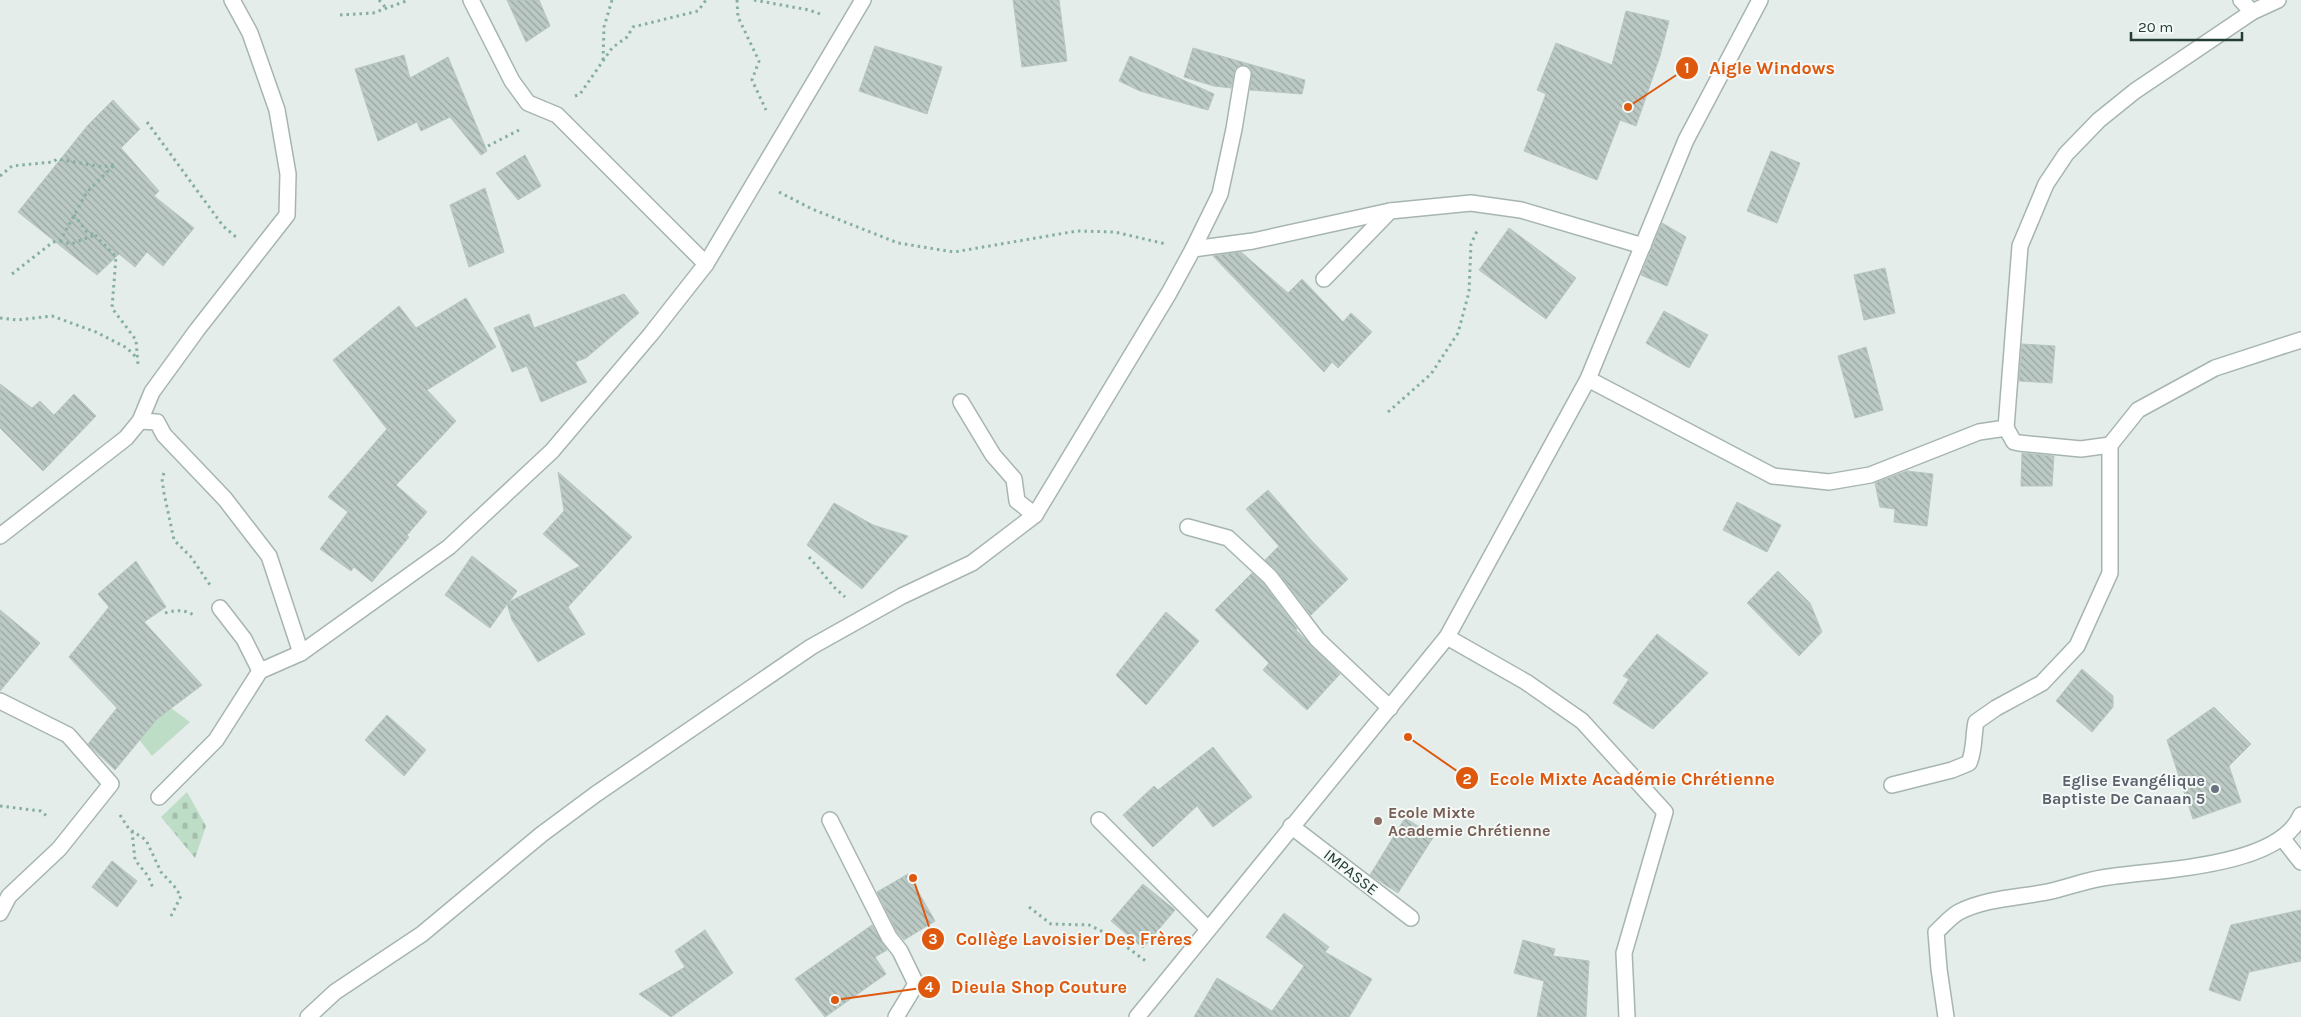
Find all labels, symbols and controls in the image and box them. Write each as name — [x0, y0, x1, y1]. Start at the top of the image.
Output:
scale bar — [2131, 10, 2242, 42]
text: 20 m — [2138, 18, 2173, 36]
callout: Aigle Windows — [1674, 52, 1845, 85]
text: Aigle Windows — [1709, 57, 1835, 79]
text: 1 — [1684, 59, 1690, 77]
callout: Ecole Mixte Académie Chrétienne — [1455, 762, 1785, 795]
text: Ecole Mixte Académie Chrétienne — [1489, 768, 1775, 790]
text: 2 — [1462, 770, 1472, 788]
place label: Eglise Evangélique Baptiste De Canaan 5 — [2042, 771, 2205, 808]
marker: Eglise Evangélique Baptiste De Canaan 5 — [2209, 783, 2221, 795]
place label: Ecole Mixte Academie Chrétienne — [1388, 803, 1550, 840]
marker: Ecole Mixte Academie Chrétienne — [1372, 815, 1384, 827]
street label: IMPASSE — [1320, 845, 1382, 899]
callout: Collège Lavoisier Des Frères — [921, 922, 1202, 955]
text: Collège Lavoisier Des Frères — [956, 928, 1192, 950]
text: 3 — [928, 930, 938, 948]
callout: Dieula Shop Couture — [916, 971, 1137, 1004]
text: Dieula Shop Couture — [951, 976, 1127, 998]
text: 4 — [925, 978, 934, 996]

